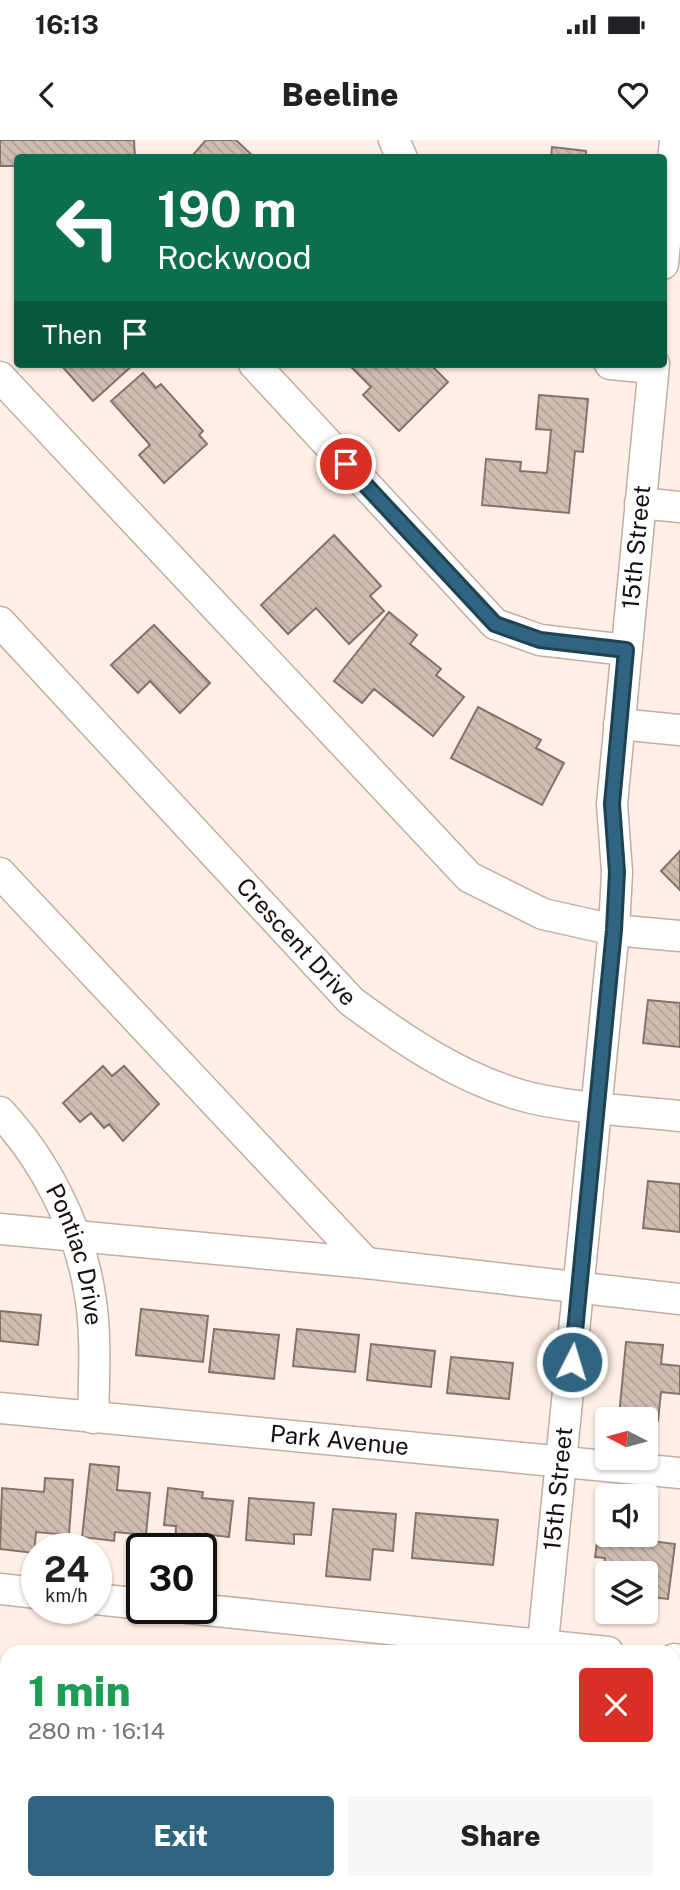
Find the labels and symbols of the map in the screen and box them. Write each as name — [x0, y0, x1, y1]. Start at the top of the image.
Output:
pin — [316, 434, 376, 494]
street label: 15th Street — [616, 484, 655, 610]
street label: Crescent Drive — [231, 872, 363, 1011]
street label: Pontiac Drive — [41, 1179, 108, 1326]
position arrow — [535, 1325, 609, 1399]
north arrow — [595, 1407, 658, 1470]
street label: Park Avenue — [269, 1419, 410, 1460]
street label: 15th Street — [537, 1425, 577, 1552]
speed limit sign: 30 — [126, 1533, 217, 1624]

